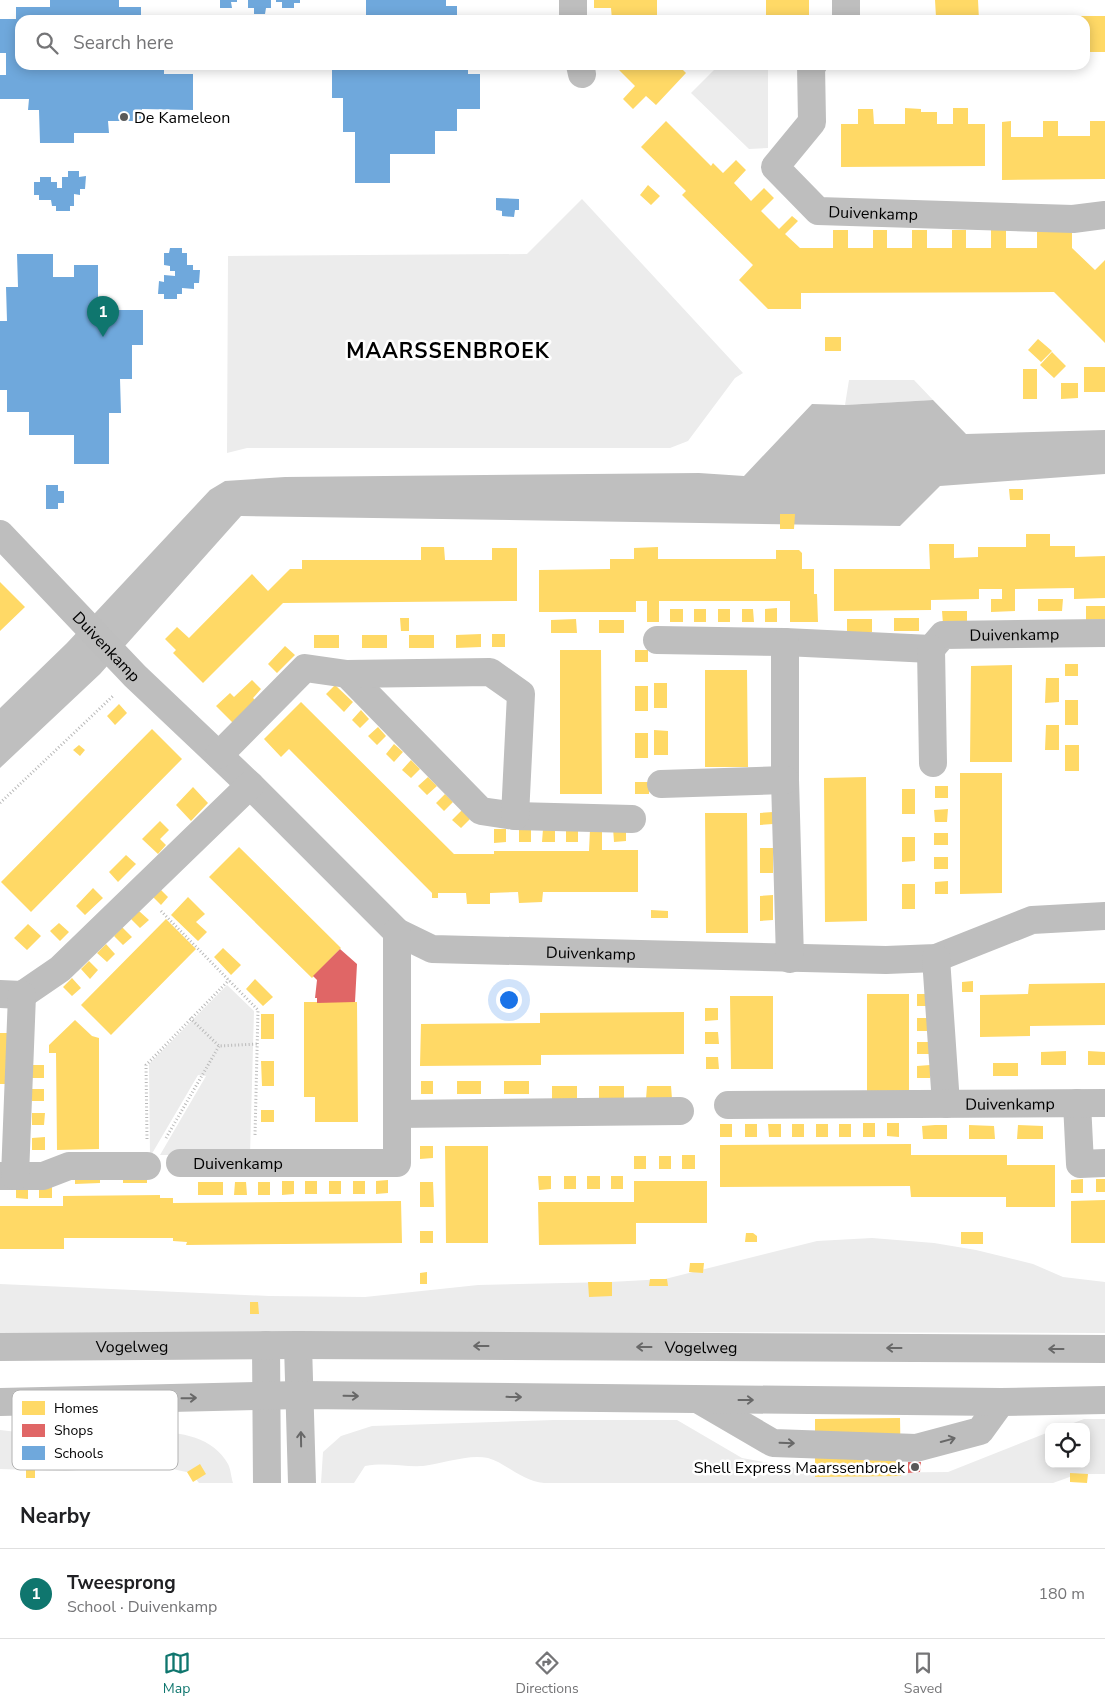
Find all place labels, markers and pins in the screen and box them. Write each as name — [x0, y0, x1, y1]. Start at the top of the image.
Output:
place label: De Kameleon — [134, 107, 230, 129]
marker: De Kameleon — [118, 111, 130, 123]
pin: 1 — [87, 296, 119, 337]
place label: Shell Express Maarssenbroek — [694, 1457, 906, 1479]
marker: Shell Express Maarssenbroek — [909, 1461, 921, 1473]

